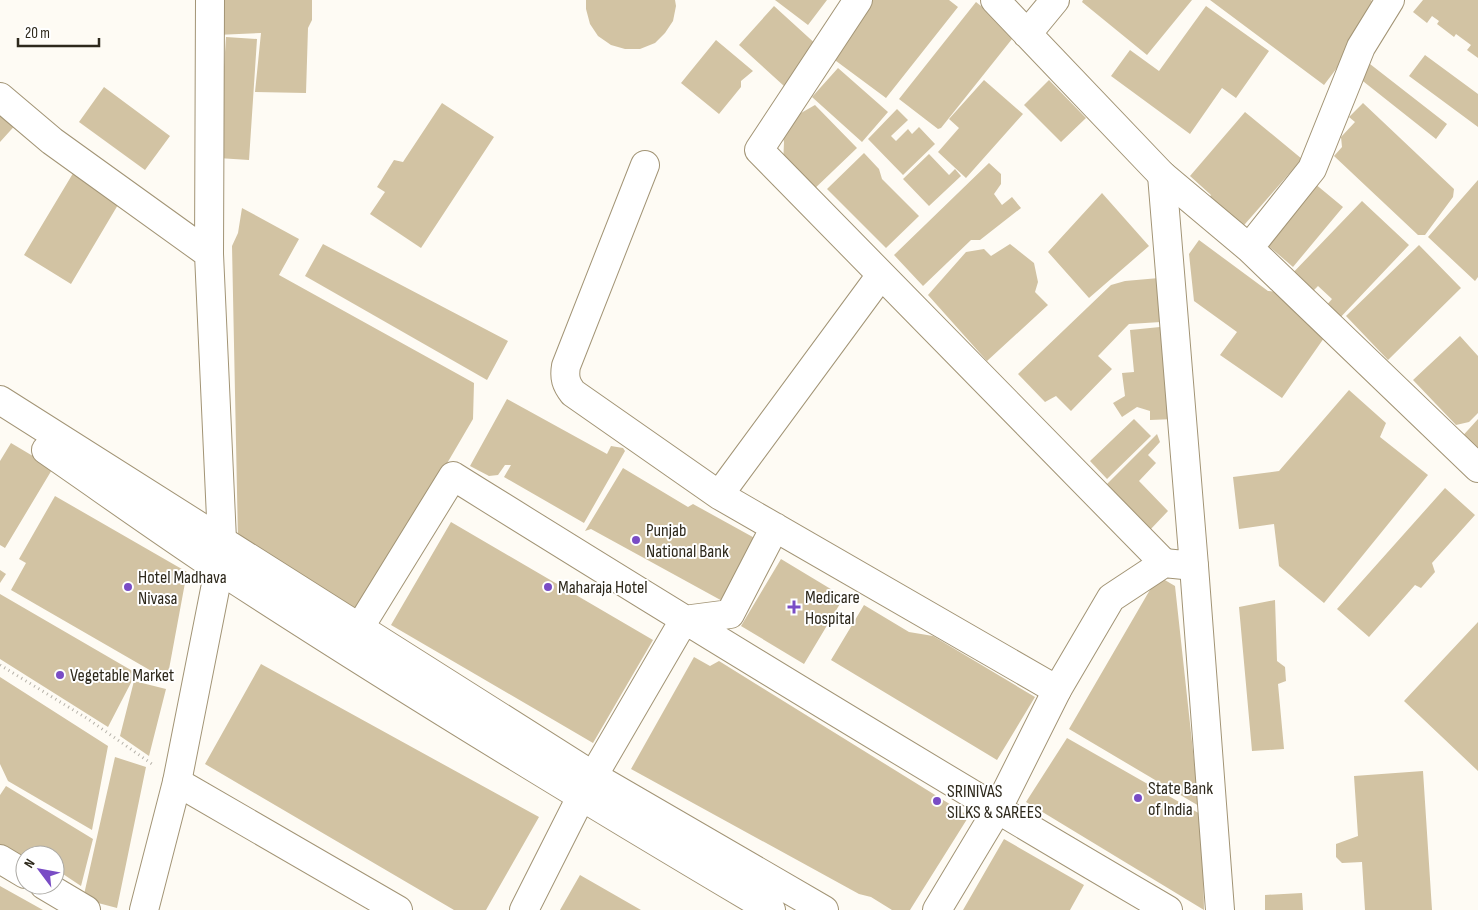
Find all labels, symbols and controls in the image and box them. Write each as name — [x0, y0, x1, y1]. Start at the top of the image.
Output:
scale bar — [18, 15, 99, 47]
text: 20 m — [25, 24, 50, 43]
place label: Punjab National Bank — [646, 520, 729, 562]
marker: Punjab National Bank — [630, 534, 642, 546]
place label: Hotel Madhava Nivasa — [138, 567, 227, 609]
place label: Maharaja Hotel — [558, 577, 648, 598]
marker: Hotel Madhava Nivasa — [122, 581, 134, 593]
marker: Maharaja Hotel — [542, 581, 554, 593]
place label: Medicare Hospital — [805, 587, 860, 629]
marker: Medicare Hospital — [787, 600, 801, 614]
place label: Vegetable Market — [70, 665, 175, 686]
marker: Vegetable Market — [54, 669, 66, 681]
place label: State Bank of India — [1148, 778, 1213, 820]
place label: SRINIVAS SILKS & SAREES — [947, 781, 1042, 823]
marker: State Bank of India — [1132, 792, 1144, 804]
marker: SRINIVAS SILKS & SAREES — [931, 795, 943, 807]
north arrow — [15, 845, 65, 895]
text: N — [20, 856, 39, 871]

